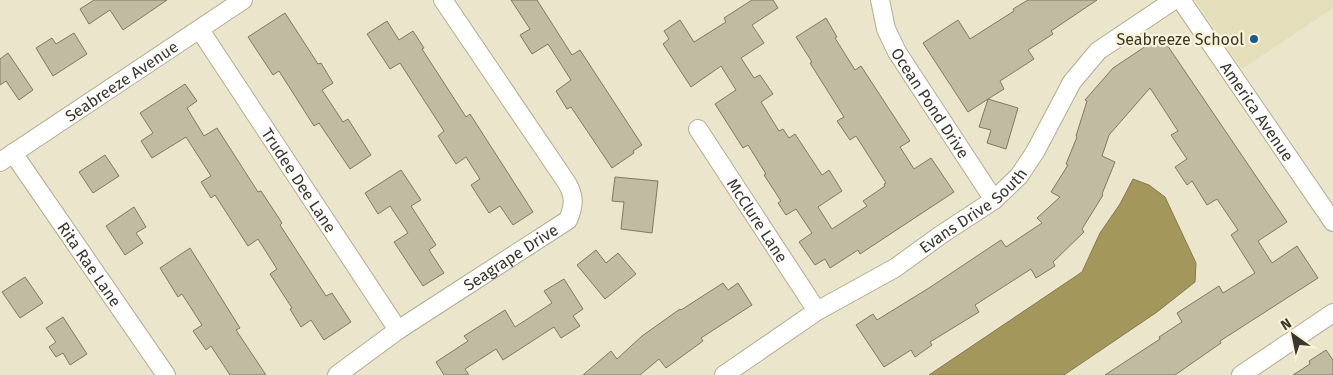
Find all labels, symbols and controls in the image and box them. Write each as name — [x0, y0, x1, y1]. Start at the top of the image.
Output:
place label: Seabreeze School — [1117, 30, 1244, 49]
marker: Seabreeze School — [1248, 33, 1260, 45]
street label: Seabreeze Avenue — [62, 37, 182, 126]
street label: Ocean Pond Drive — [887, 44, 973, 162]
street label: America Avenue — [1216, 58, 1297, 165]
street label: Trudee Dee Lane — [257, 125, 340, 236]
street label: Evans Drive South — [916, 165, 1031, 257]
street label: McClure Lane — [723, 175, 792, 266]
street label: Rita Rae Lane — [53, 218, 125, 310]
street label: Seagrape Drive — [460, 220, 562, 295]
north arrow — [1268, 310, 1318, 360]
text: N — [1278, 315, 1295, 334]

